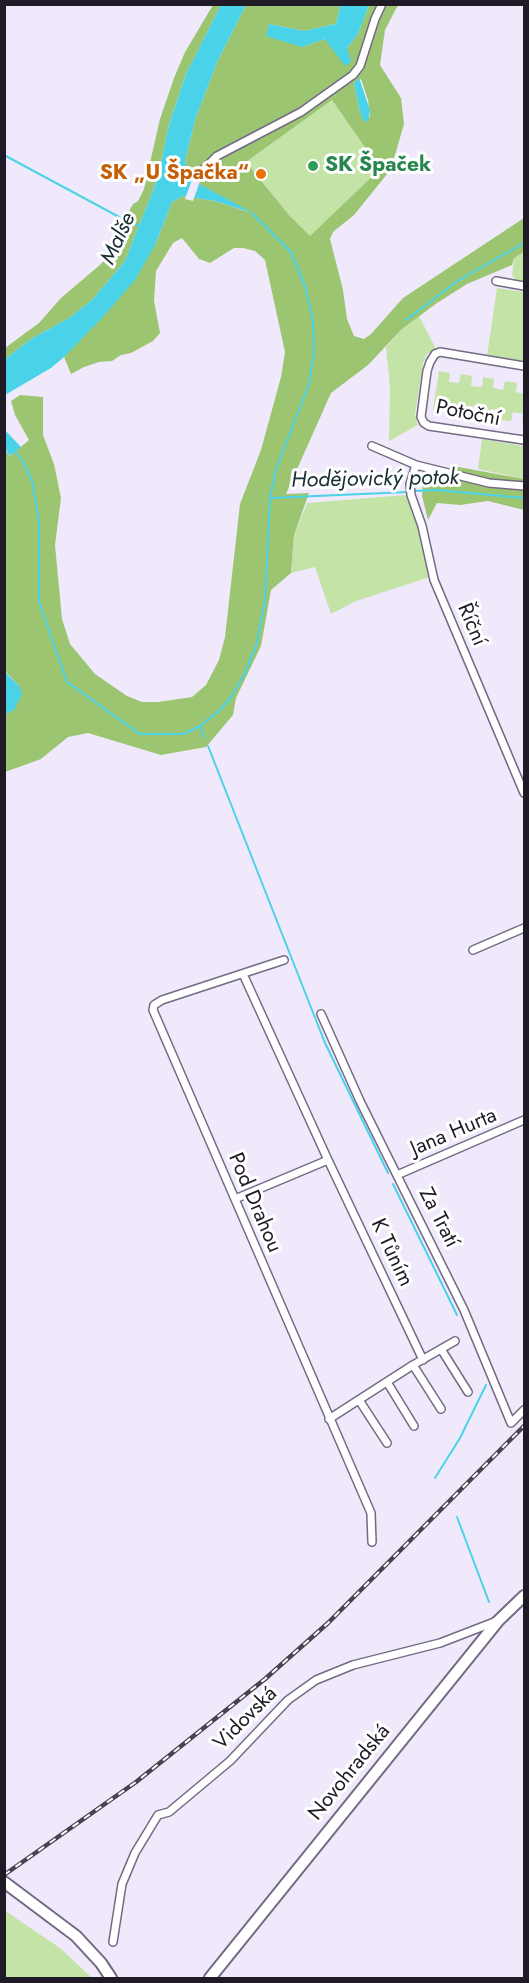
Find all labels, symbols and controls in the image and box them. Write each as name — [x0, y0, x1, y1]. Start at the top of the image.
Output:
place label: SK Špaček — [325, 153, 431, 179]
marker: SK Špaček — [306, 159, 320, 173]
place label: SK „U Špačka“ — [100, 161, 249, 187]
marker: SK „U Špačka“ — [254, 167, 268, 181]
water label: Malše — [96, 209, 142, 269]
street label: Potoční — [434, 395, 502, 433]
water label: Hodějovický potok — [291, 465, 459, 495]
street label: Říční — [451, 600, 491, 650]
street label: Jana Hurta — [407, 1104, 501, 1162]
street label: Pod Drahou — [222, 1149, 286, 1257]
street label: Za Tratí — [412, 1184, 464, 1252]
street label: K Tůním — [364, 1215, 418, 1291]
street label: Vidovská — [209, 1682, 283, 1756]
street label: Novohradská — [304, 1720, 396, 1826]

